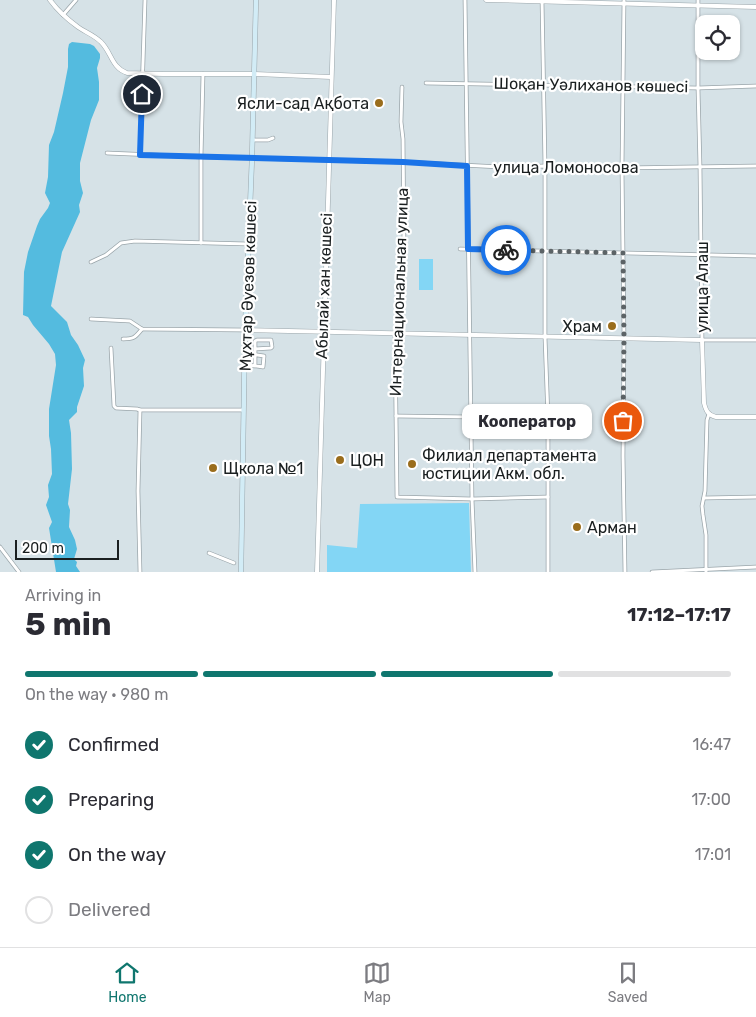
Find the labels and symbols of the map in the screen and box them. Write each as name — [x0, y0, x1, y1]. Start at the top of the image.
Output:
pin — [121, 73, 163, 115]
street label: Шоқан Уәлиханов көшесі — [494, 74, 688, 96]
place label: Ясли-сад Ақбота — [236, 94, 369, 113]
marker: Ясли-сад Ақбота — [373, 97, 385, 109]
street label: улица Ломоносова — [493, 158, 639, 177]
street label: Интернациональная улица — [386, 187, 412, 397]
street label: Мұхтар Әуезов көшесі — [236, 200, 260, 372]
street label: Абылай хан көшесі — [312, 213, 336, 359]
courier — [481, 225, 531, 275]
street label: улица Алаш — [693, 241, 712, 333]
place label: Храм — [563, 317, 602, 336]
marker: Храм — [606, 320, 618, 332]
pin — [602, 400, 644, 442]
callout: Кооператор — [463, 404, 593, 438]
place label: Филиал департамента юстиции Акм. обл. — [422, 446, 597, 483]
place label: ЦОН — [350, 451, 384, 470]
marker: ЦОН — [334, 454, 346, 466]
marker: Филиал департамента юстиции Акм. обл. — [406, 458, 418, 470]
place label: Щкола №1 — [223, 459, 303, 478]
marker: Щкола №1 — [207, 462, 219, 474]
place label: Арман — [587, 518, 637, 537]
marker: Арман — [571, 521, 583, 533]
scale bar — [15, 537, 119, 560]

